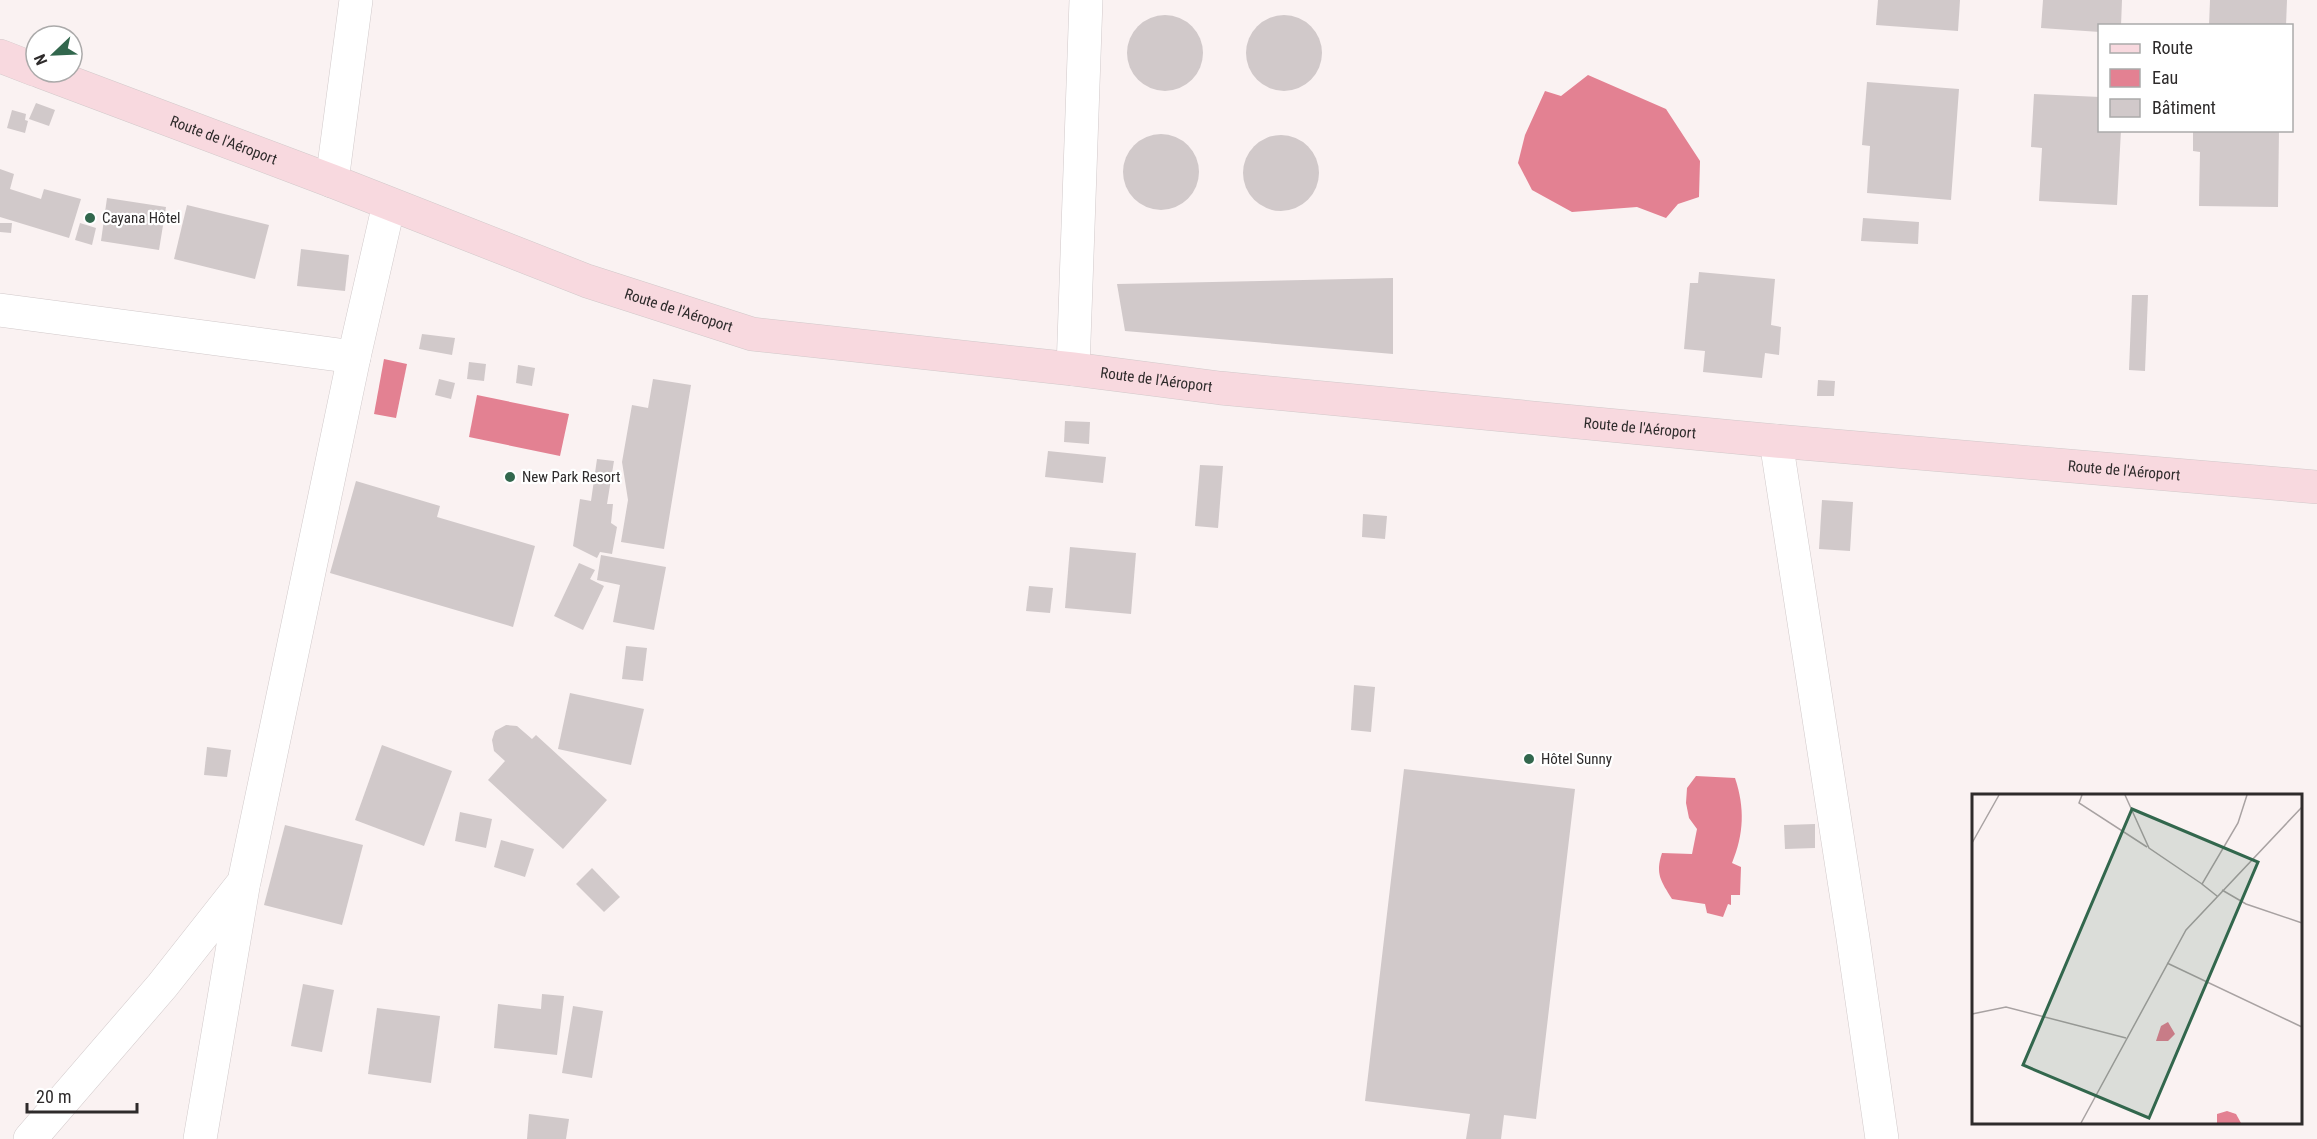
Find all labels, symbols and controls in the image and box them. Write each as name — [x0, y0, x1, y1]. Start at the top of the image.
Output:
north arrow — [24, 24, 84, 84]
legend — [2098, 24, 2293, 132]
text: Route — [2152, 37, 2193, 58]
text: N — [30, 51, 51, 68]
text: Eau — [2152, 67, 2178, 88]
text: Bâtiment — [2152, 97, 2216, 118]
street label: Route de l'Aéroport — [168, 112, 280, 169]
place label: Cayana Hôtel — [102, 209, 181, 227]
marker: Cayana Hôtel — [83, 211, 97, 225]
street label: Route de l'Aéroport — [622, 285, 735, 336]
street label: Route de l'Aéroport — [1099, 364, 1213, 396]
street label: Route de l'Aéroport — [1583, 414, 1697, 442]
street label: Route de l'Aéroport — [2067, 457, 2181, 484]
place label: New Park Resort — [522, 468, 620, 486]
marker: New Park Resort — [503, 470, 517, 484]
place label: Hôtel Sunny — [1541, 750, 1612, 768]
marker: Hôtel Sunny — [1522, 752, 1536, 766]
inset map — [1972, 794, 2302, 1124]
scale bar — [27, 1076, 136, 1114]
text: 20 m — [36, 1086, 71, 1107]

